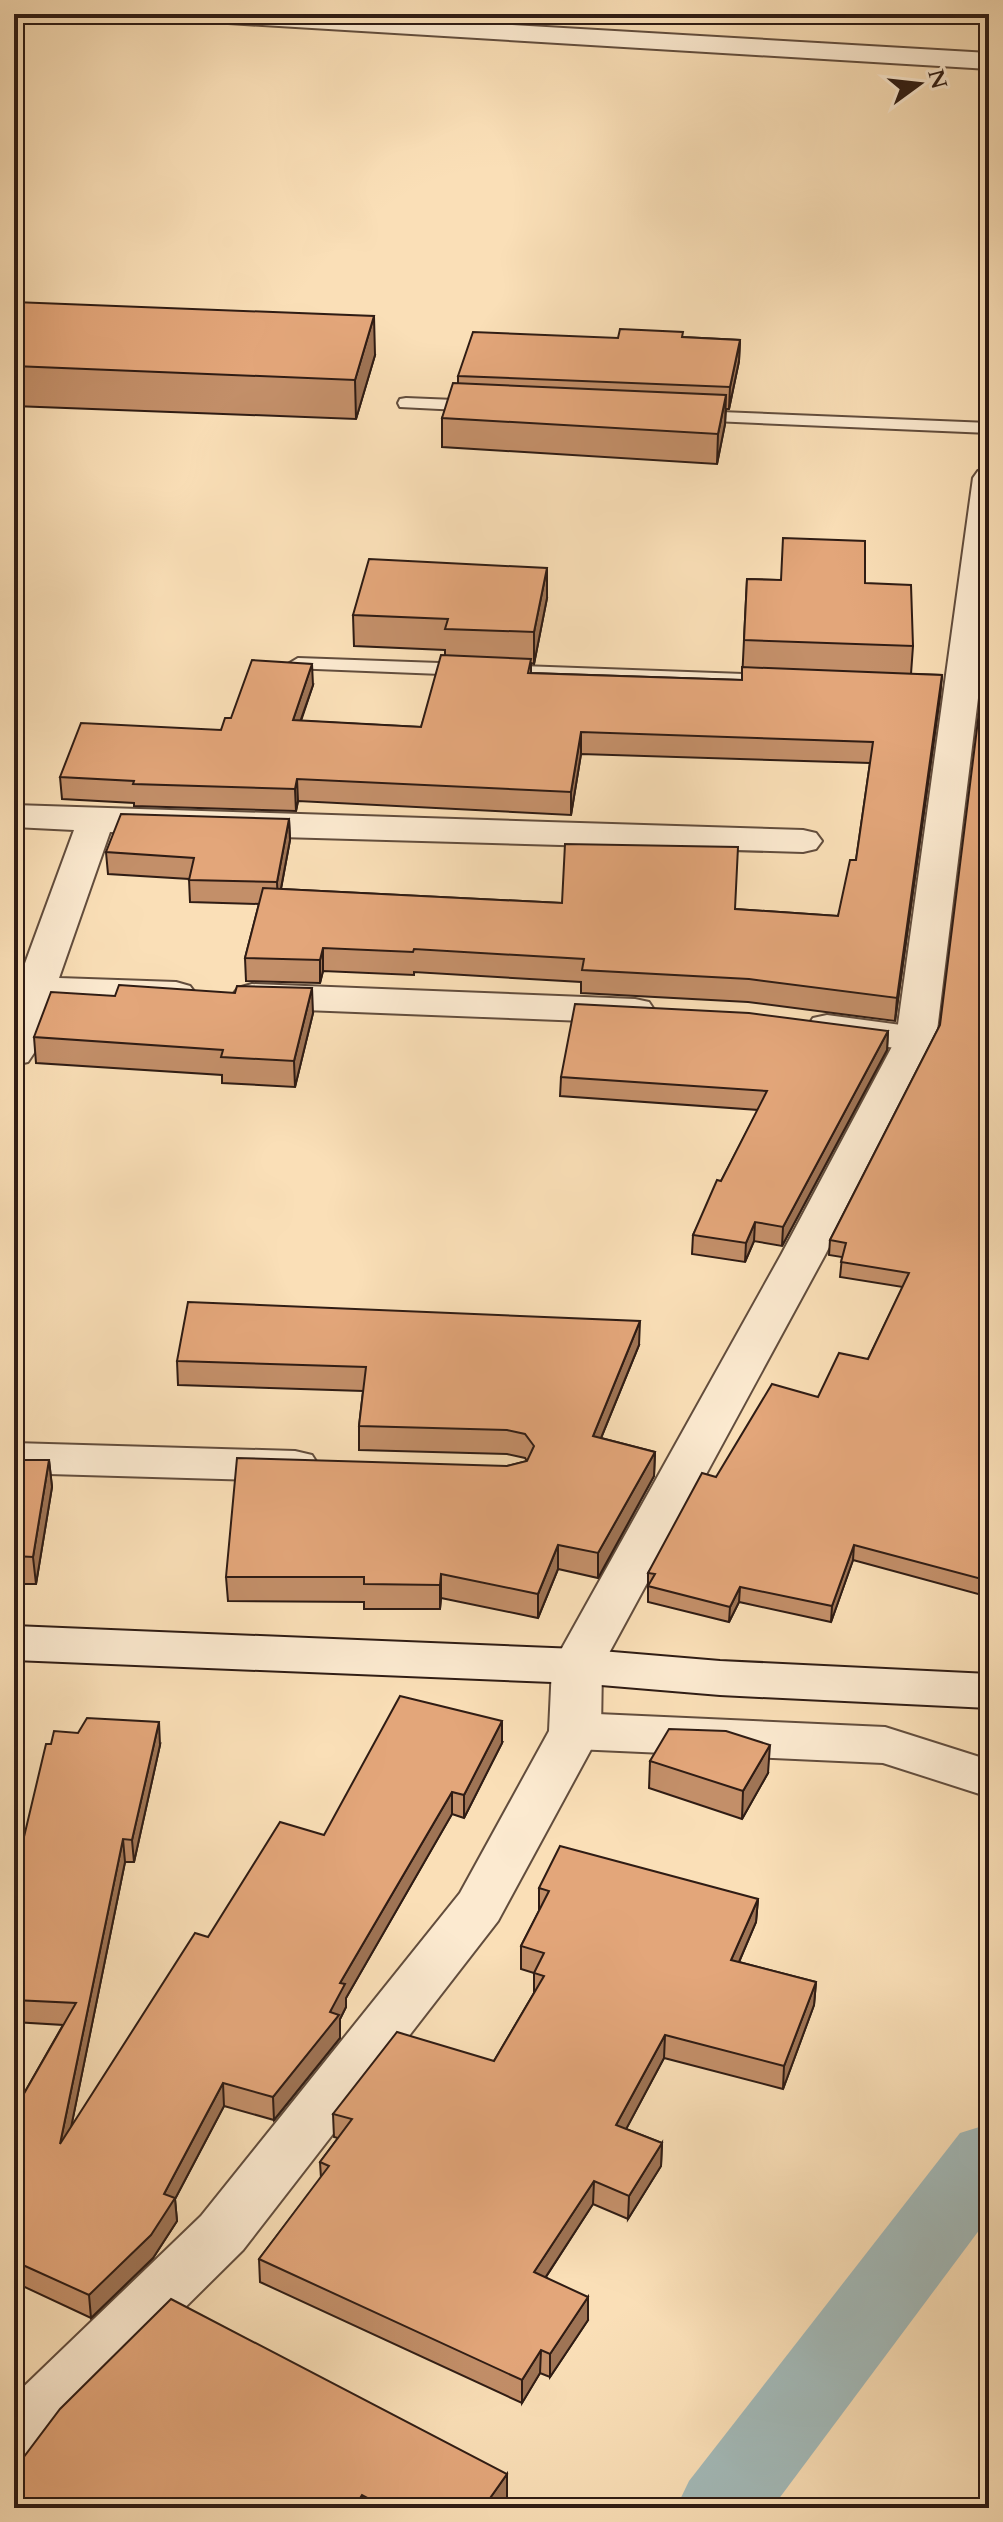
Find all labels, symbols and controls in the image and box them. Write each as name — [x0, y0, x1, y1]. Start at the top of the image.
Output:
north arrow — [879, 44, 959, 124]
text: N — [920, 66, 954, 92]

